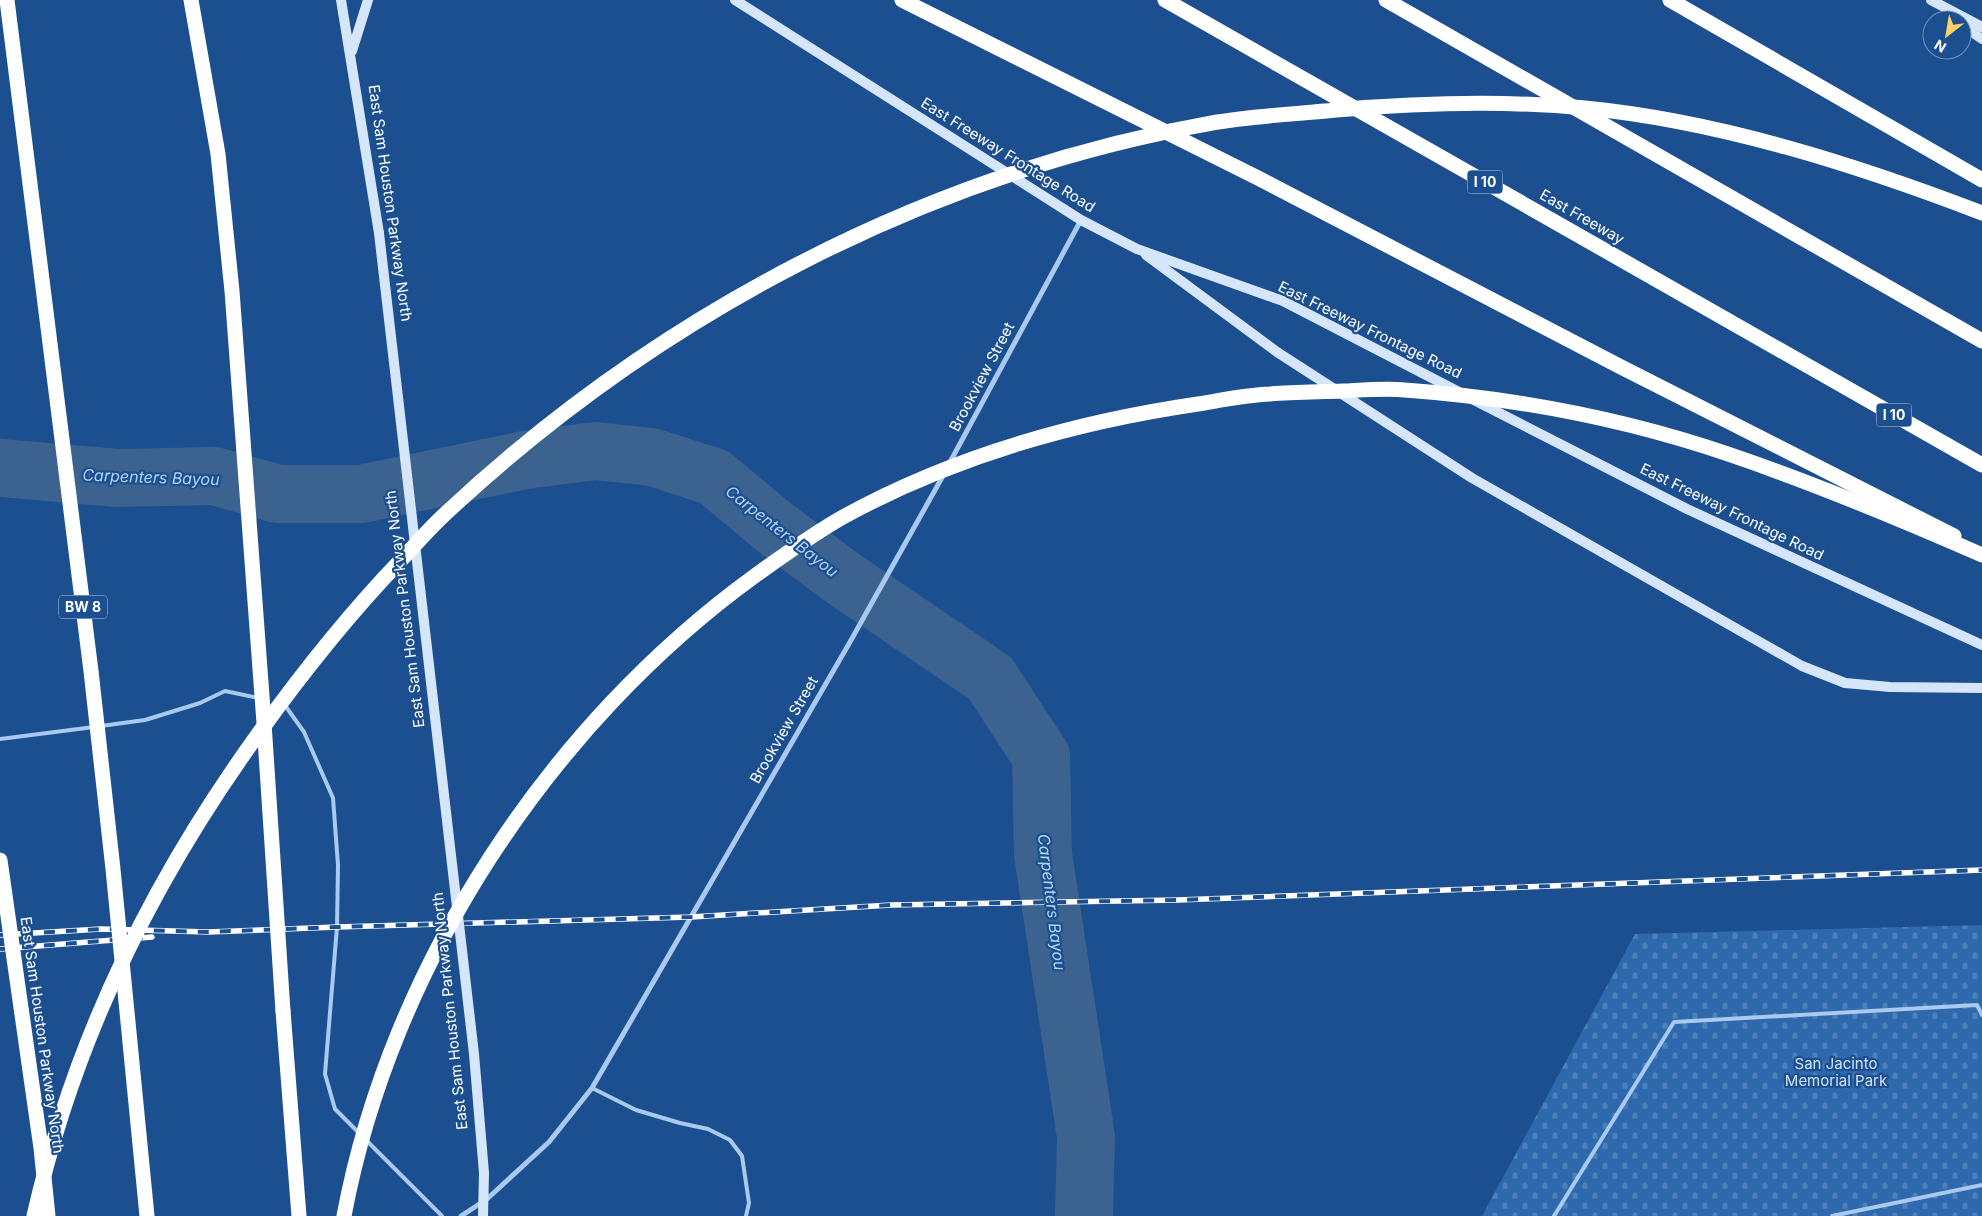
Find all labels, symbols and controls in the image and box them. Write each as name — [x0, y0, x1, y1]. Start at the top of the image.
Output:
north arrow — [1922, 10, 1972, 60]
text: N — [1931, 37, 1949, 57]
street label: East Sam Houston Parkway North — [364, 83, 417, 323]
street label: East Freeway Frontage Road — [918, 93, 1099, 216]
road number: I 10 — [1468, 170, 1502, 193]
street label: East Freeway — [1537, 185, 1628, 249]
street label: East Freeway Frontage Road — [1275, 277, 1465, 382]
street label: Brookview Street — [945, 319, 1018, 435]
road number: I 10 — [1876, 404, 1912, 426]
street label: East Freeway Frontage Road — [1637, 459, 1827, 564]
water label: Carpenters Bayou — [82, 465, 220, 489]
water label: Carpenters Bayou — [722, 481, 842, 581]
street label: East Sam Houston Parkway North — [381, 489, 428, 729]
road number: BW 8 — [59, 596, 107, 618]
street label: Brookview Street — [745, 673, 822, 787]
water label: Carpenters Bayou — [1034, 833, 1070, 971]
street label: East Sam Houston Parkway North — [428, 891, 471, 1131]
street label: East Sam Houston Parkway North — [16, 915, 69, 1155]
park label: San Jacinto Memorial Park — [1785, 1054, 1888, 1090]

